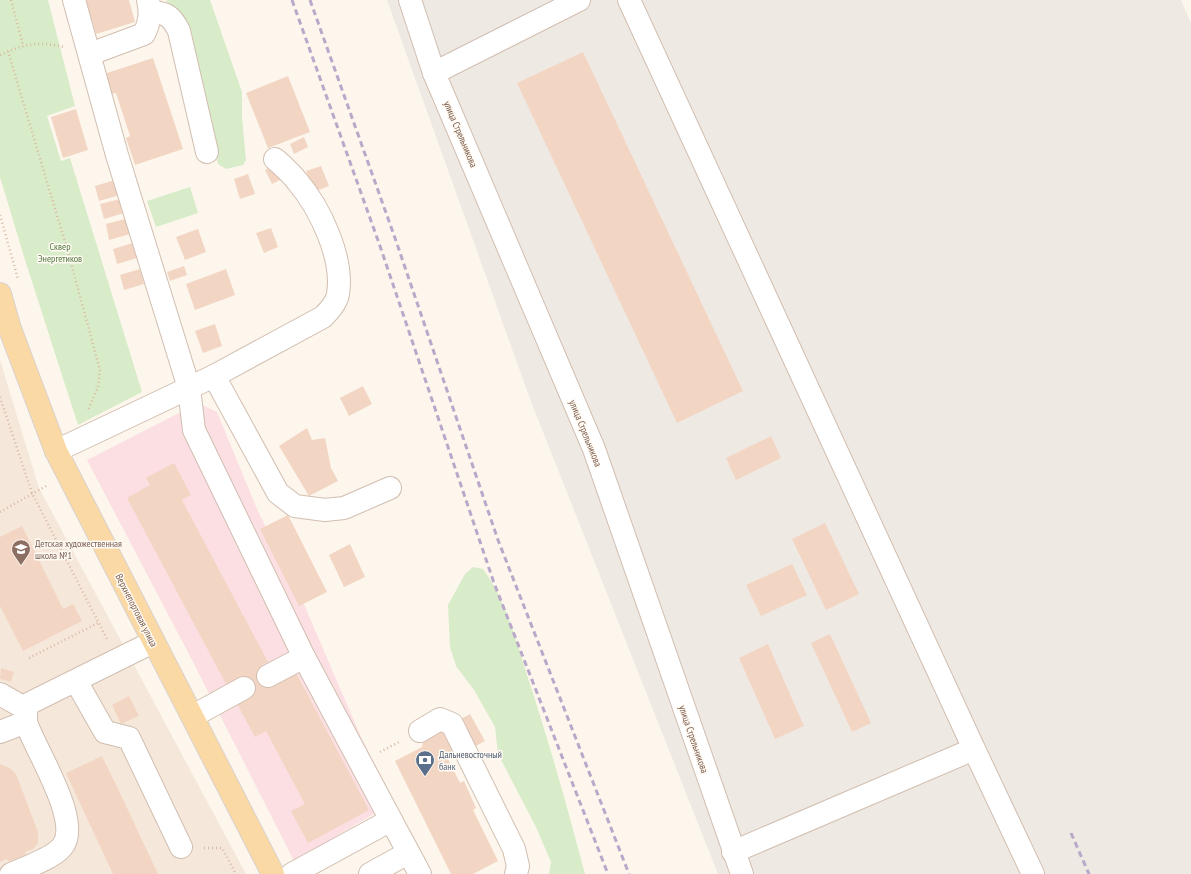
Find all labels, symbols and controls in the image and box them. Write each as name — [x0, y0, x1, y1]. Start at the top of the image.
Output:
street label: улица Стрельникова — [441, 99, 480, 169]
park label: Сквер Энергетиков — [38, 240, 82, 265]
street label: улица Стрельникова — [566, 398, 605, 469]
place label: Детская художественная школа №1 — [35, 537, 122, 562]
school or university icon: Детская художественная школа №1 — [10, 538, 32, 566]
street label: Верхнепортовая улица — [113, 571, 161, 649]
street label: улица Стрельникова — [676, 704, 711, 775]
place label: Дальневосточный банк — [439, 748, 502, 773]
bank icon: Дальневосточный банк — [414, 749, 436, 777]

